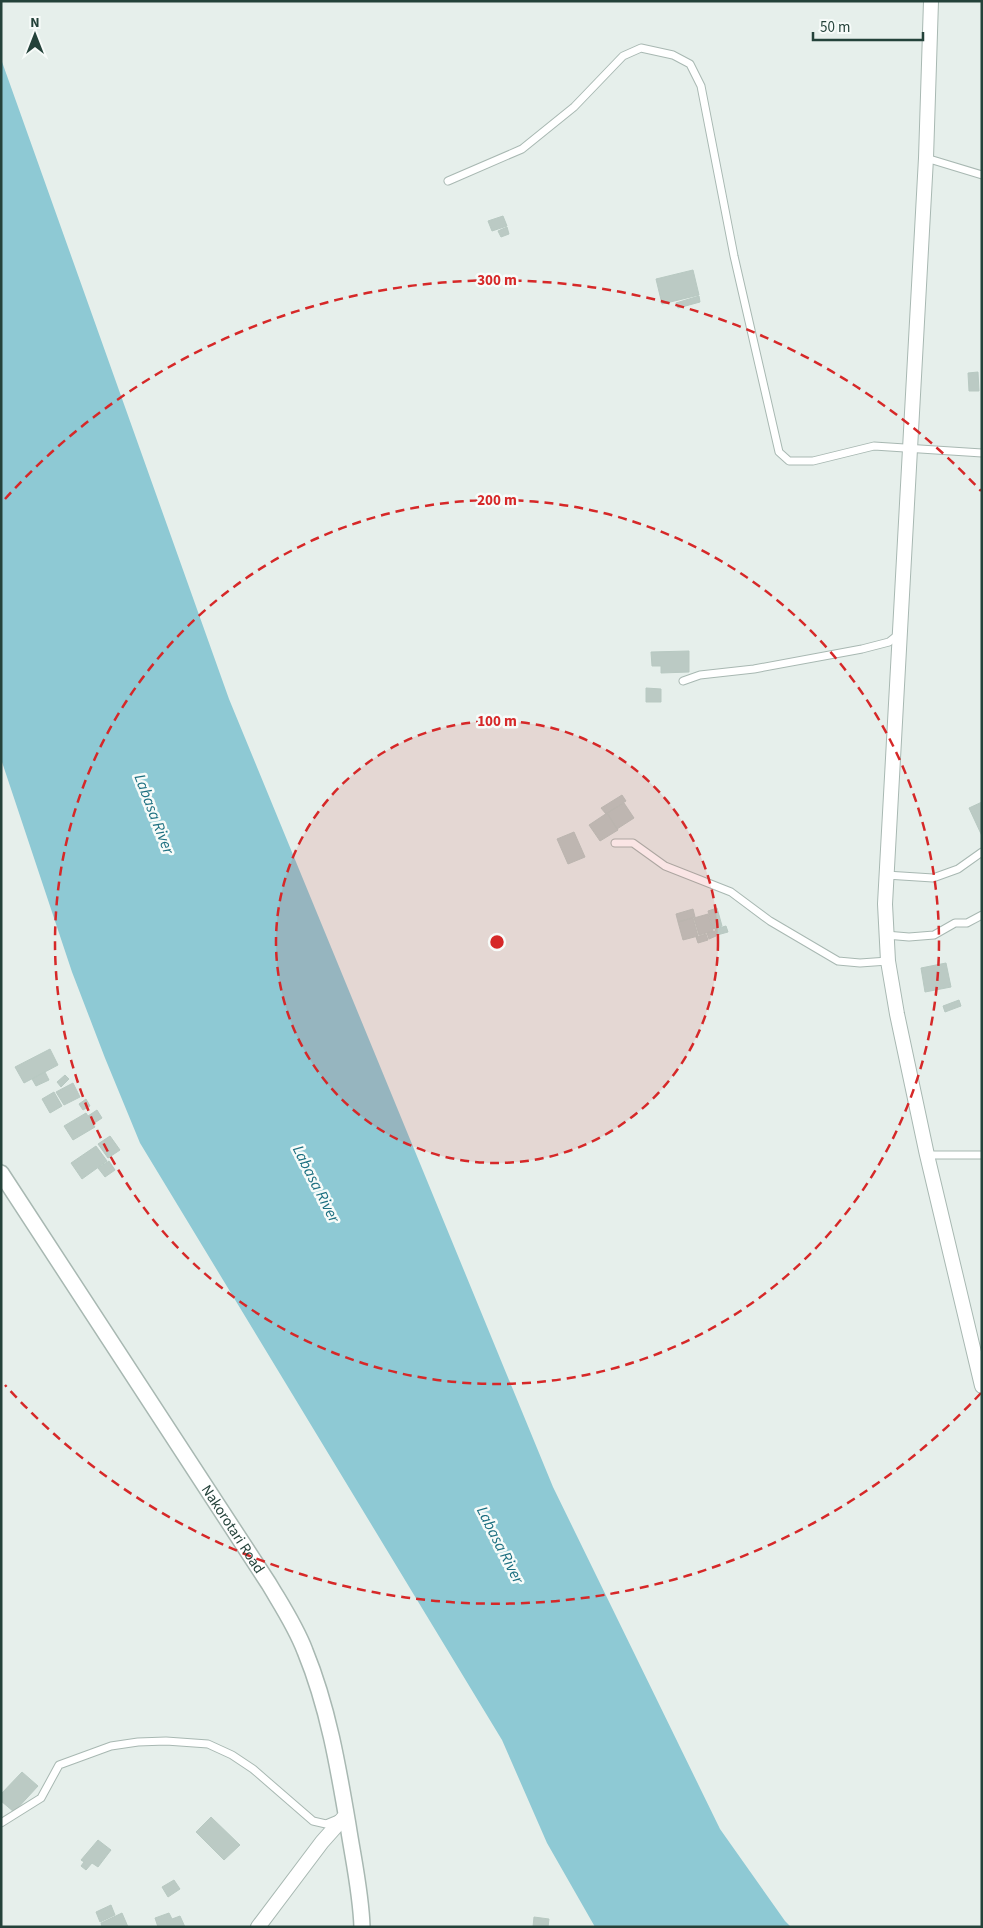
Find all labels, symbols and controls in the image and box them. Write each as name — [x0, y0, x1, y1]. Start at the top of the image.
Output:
north arrow — [10, 10, 60, 60]
scale bar — [813, 10, 923, 42]
text: N — [30, 13, 40, 33]
text: 50 m — [820, 17, 850, 38]
text: 300 m — [477, 270, 517, 291]
text: 200 m — [477, 490, 517, 511]
text: 100 m — [477, 711, 517, 732]
water label: Labasa River — [129, 771, 180, 859]
centre of rings — [488, 933, 506, 951]
water label: Labasa River — [287, 1142, 346, 1228]
street label: Nakorotari Road — [196, 1481, 270, 1577]
water label: Labasa River — [471, 1503, 530, 1589]

